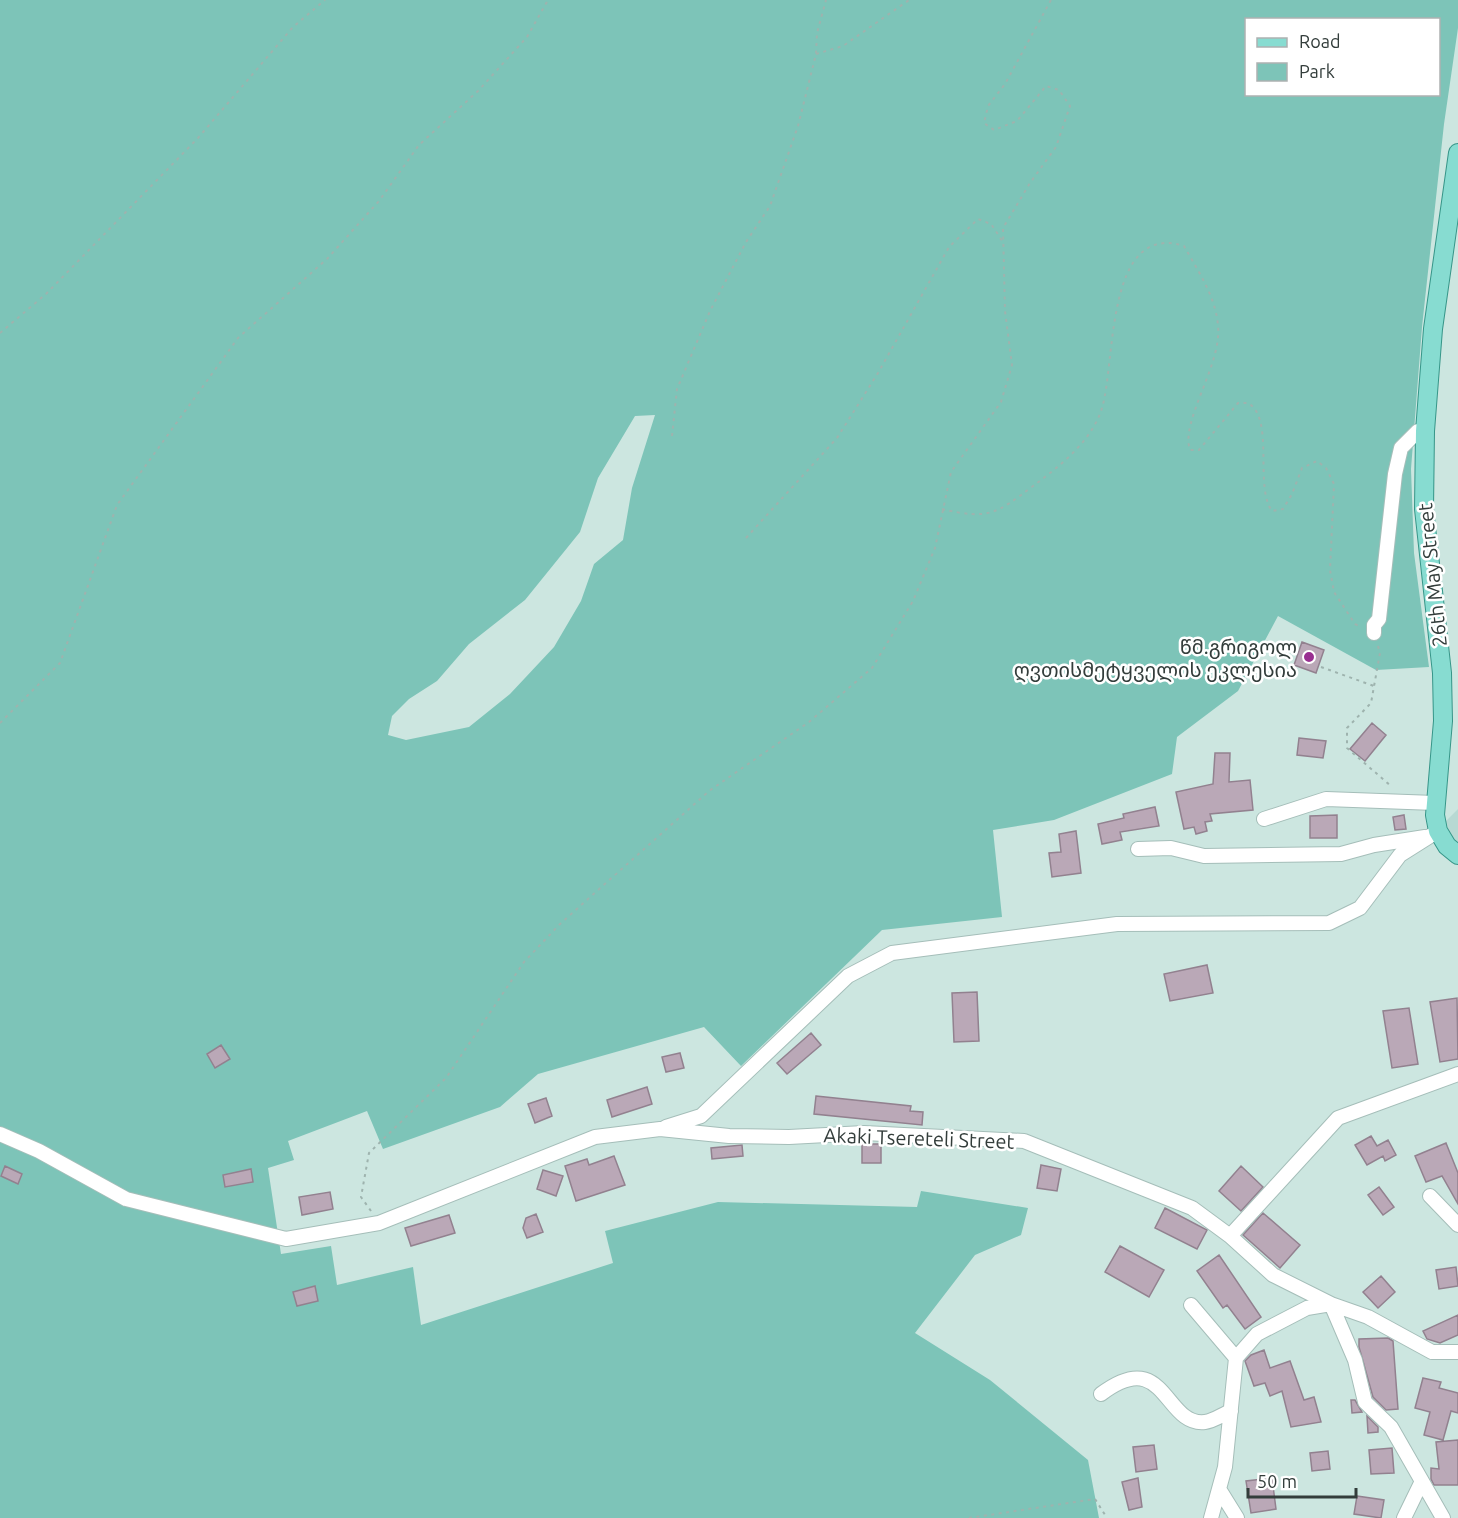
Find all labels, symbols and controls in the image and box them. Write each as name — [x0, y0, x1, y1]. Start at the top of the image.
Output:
legend — [1245, 18, 1440, 96]
text: Road — [1299, 31, 1341, 51]
text: Park — [1299, 61, 1335, 81]
street label: 26th May Street — [1413, 502, 1451, 648]
place label: წმ.გრიგოლ ღვთისმეტყველის ეკლესია — [1014, 635, 1297, 683]
marker: წმ.გრიგოლ ღვთისმეტყველის ეკლესია — [1302, 650, 1316, 664]
street label: Akaki Tsereteli Street — [823, 1123, 1015, 1153]
scale bar — [1248, 1461, 1356, 1499]
text: 50 m — [1257, 1471, 1297, 1491]

